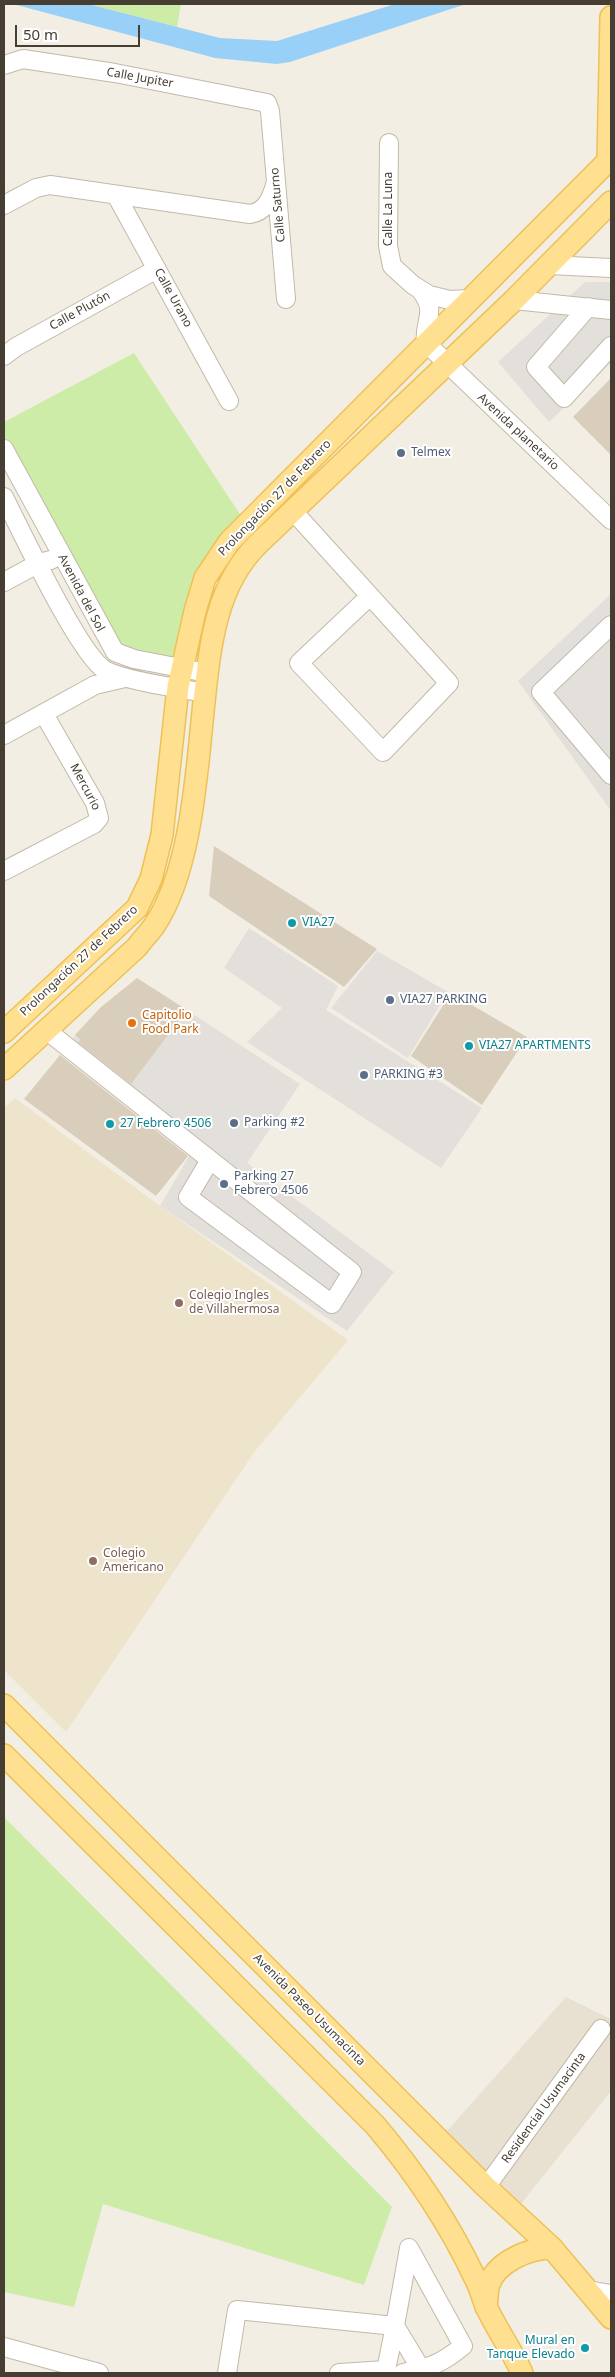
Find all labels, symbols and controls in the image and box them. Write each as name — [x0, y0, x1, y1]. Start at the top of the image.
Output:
scale bar — [18, 15, 142, 47]
text: 50 m — [23, 24, 58, 44]
street label: Calle Jupiter — [105, 65, 175, 91]
street label: Calle Saturno — [268, 167, 288, 243]
street label: Calle La Luna — [382, 172, 396, 246]
street label: Calle Urano — [151, 266, 195, 330]
street label: Calle Plutón — [47, 288, 113, 334]
street label: Avenida planetario — [474, 391, 562, 473]
street label: Prolongación 27 de Febrero — [216, 437, 334, 559]
place label: Telmex — [411, 446, 451, 460]
marker: Telmex — [395, 447, 407, 459]
street label: Avenida del Sol — [55, 552, 107, 634]
street label: Mercurio — [67, 761, 103, 813]
street label: Prolongación 27 de Febrero — [17, 903, 141, 1019]
place label: VIA27 — [302, 916, 335, 930]
marker: VIA27 — [286, 917, 298, 929]
place label: VIA27 PARKING — [400, 993, 487, 1007]
marker: VIA27 PARKING — [384, 994, 396, 1006]
place label: Capitolio Food Park — [142, 1009, 199, 1037]
marker: Capitolio Food Park — [126, 1017, 138, 1029]
place label: VIA27 APARTMENTS — [479, 1039, 591, 1053]
marker: VIA27 APARTMENTS — [463, 1040, 475, 1052]
place label: PARKING #3 — [374, 1068, 443, 1082]
marker: PARKING #3 — [358, 1069, 370, 1081]
place label: Parking #2 — [244, 1116, 305, 1130]
place label: 27 Febrero 4506 — [120, 1117, 211, 1131]
marker: Parking #2 — [228, 1117, 240, 1129]
marker: 27 Febrero 4506 — [104, 1118, 116, 1130]
place label: Parking 27 Febrero 4506 — [234, 1170, 308, 1198]
marker: Parking 27 Febrero 4506 — [218, 1178, 230, 1190]
place label: Colegio Ingles de Villahermosa — [189, 1289, 280, 1317]
marker: Colegio Ingles de Villahermosa — [173, 1297, 185, 1309]
place label: Colegio Americano — [103, 1547, 164, 1575]
marker: Colegio Americano — [87, 1555, 99, 1567]
street label: Avenida Paseo Usumacinta — [250, 1951, 368, 2069]
street label: Residencial Usumacinta — [499, 2050, 589, 2166]
place label: Mural en Tanque Elevado — [487, 2334, 575, 2362]
marker: Mural en Tanque Elevado — [579, 2342, 591, 2354]

